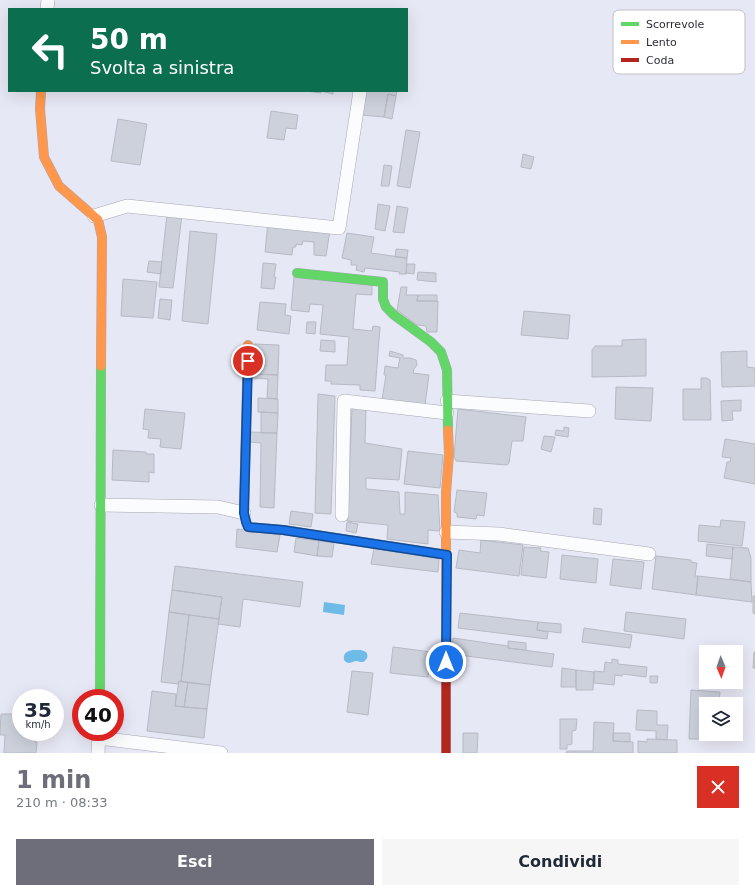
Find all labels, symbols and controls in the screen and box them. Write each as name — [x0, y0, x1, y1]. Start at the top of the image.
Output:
legend — [613, 10, 745, 74]
text: Scorrevole — [646, 18, 704, 31]
text: 50 m — [90, 23, 168, 56]
icon: left — [24, 24, 76, 76]
text: Lento — [646, 36, 677, 49]
text: Coda — [646, 54, 674, 67]
text: Svolta a sinistra — [90, 57, 234, 78]
pin — [231, 344, 265, 378]
icon: arrive — [237, 350, 259, 372]
position arrow — [425, 641, 467, 683]
north arrow — [699, 645, 743, 689]
map controls — [699, 645, 743, 741]
speed limit sign: 40 — [72, 689, 124, 741]
button: layers — [699, 697, 743, 741]
text: 35 — [24, 698, 52, 722]
text: km/h — [25, 719, 51, 730]
text: 1 min — [16, 766, 91, 794]
button: close — [697, 766, 739, 808]
text: 210 m · 08:33 — [16, 795, 107, 810]
button: Esci — [16, 839, 374, 885]
button: Condividi — [382, 839, 739, 885]

